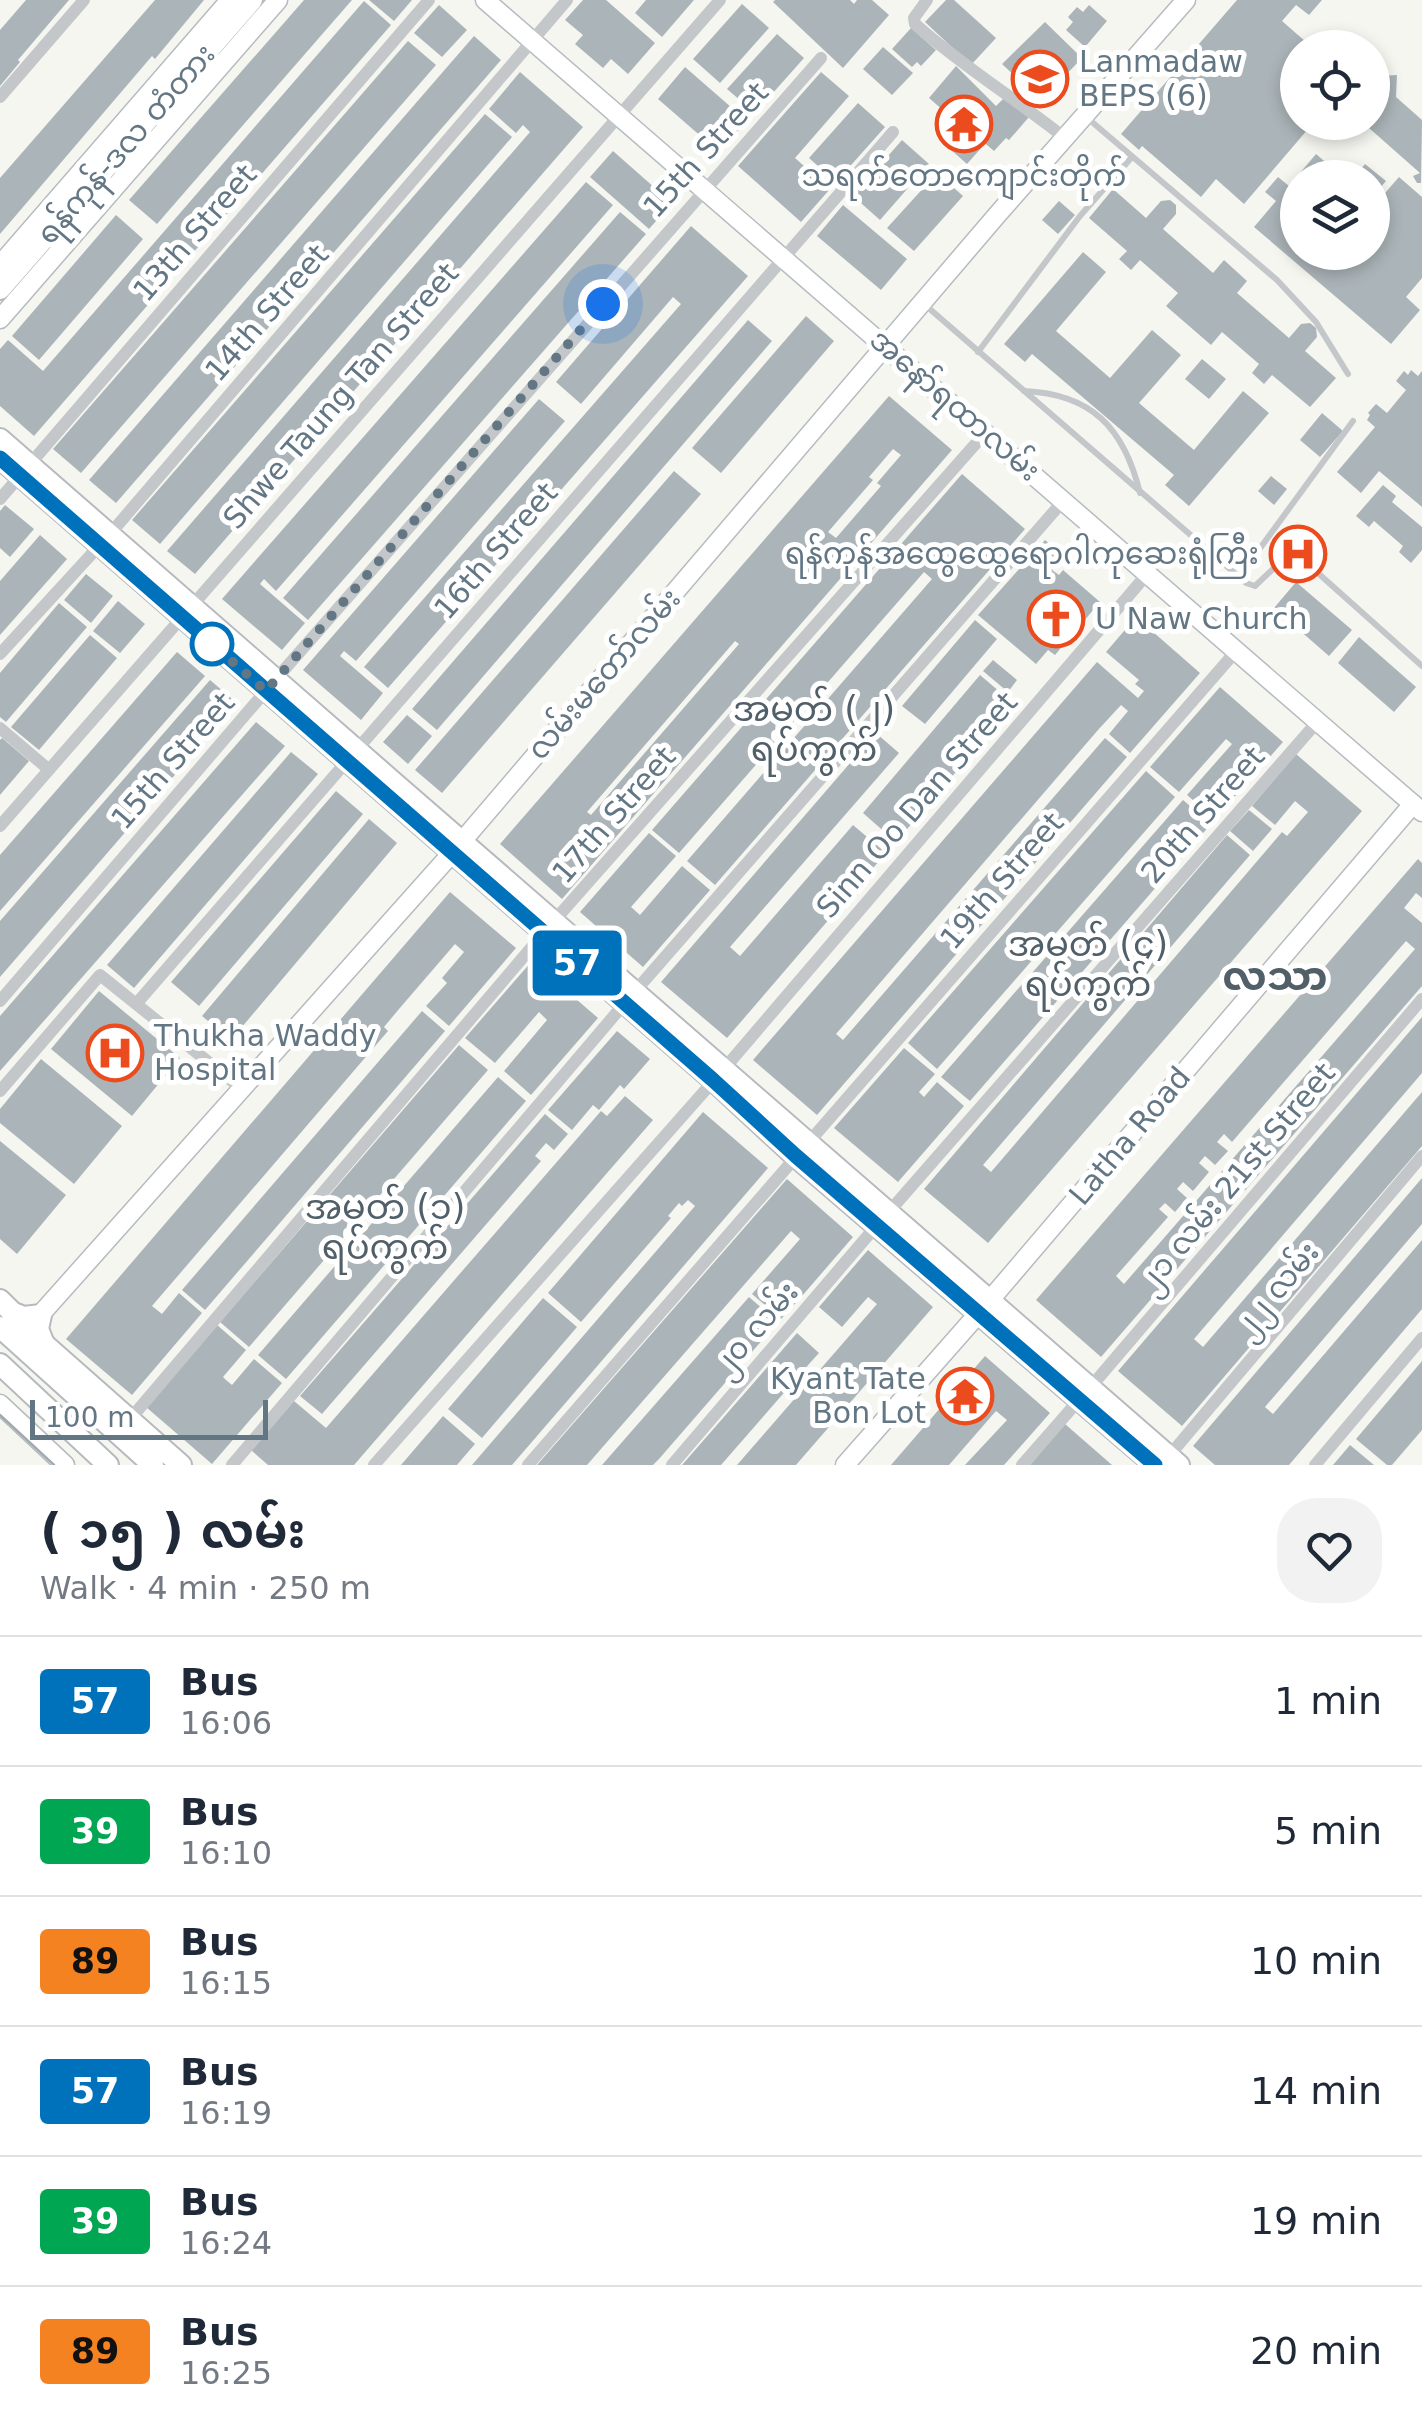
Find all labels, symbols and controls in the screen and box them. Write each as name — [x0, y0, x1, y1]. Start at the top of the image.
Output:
map controls — [1280, 30, 1390, 270]
button: locate — [1280, 30, 1390, 140]
street label: ရန်ကုန်-ဒလ တံတား — [26, 34, 228, 256]
place label: Lanmadaw BEPS (6) — [1079, 44, 1243, 113]
school or university icon: Lanmadaw BEPS (6) — [1010, 49, 1070, 109]
street label: 15th Street — [636, 75, 776, 224]
temple icon: သရက်တောကျောင်းတိုက် — [934, 94, 994, 154]
place label: သရက်တောကျောင်းတိုက် — [801, 154, 1127, 201]
street label: 13th Street — [126, 157, 264, 308]
button: layers — [1280, 160, 1390, 270]
street label: 14th Street — [198, 237, 336, 388]
street label: Shwe Taung Tan Street — [216, 256, 466, 536]
your location — [578, 279, 628, 329]
street label: အနော်ရထာလမ်း — [858, 318, 1050, 494]
street label: 16th Street — [427, 475, 565, 626]
hospital icon: ရန်ကုန်အထွေထွေရောဂါကုဆေးရုံကြီး — [1268, 524, 1328, 584]
place label: ရန်ကုန်အထွေထွေရောဂါကုဆေးရုံကြီး — [785, 532, 1259, 579]
street label: လမ်းမတော်လမ်း — [517, 578, 687, 766]
church icon: U Naw Church — [1026, 589, 1086, 649]
place label: U Naw Church — [1095, 601, 1308, 636]
unlabelled marker — [191, 623, 233, 665]
street label: Sinn Oo Dan Street — [809, 684, 1024, 925]
street label: 15th Street — [104, 685, 242, 836]
district label: အမှတ် (၂) ရပ်ကွက် — [733, 685, 895, 777]
street label: 17th Street — [545, 739, 683, 890]
street label: 20th Street — [1134, 739, 1272, 890]
street label: 19th Street — [933, 805, 1071, 956]
district label: အမှတ် (၄) ရပ်ကွက် — [1008, 920, 1168, 1012]
line badge: 57 — [532, 930, 622, 996]
text: 57 — [553, 943, 601, 983]
district label: လသာ — [1222, 953, 1328, 999]
place label: Thukha Waddy Hospital — [153, 1018, 377, 1087]
hospital icon: Thukha Waddy Hospital — [85, 1023, 145, 1083]
street label: ၂၁ လမ်း 21st Street — [1126, 1053, 1348, 1305]
street label: Latha Road — [1062, 1060, 1197, 1212]
district label: အမှတ် (၁) ရပ်ကွက် — [305, 1183, 465, 1275]
street label: ၂၂ လမ်း — [1222, 1232, 1332, 1350]
street label: ၂၀ လမ်း — [701, 1272, 811, 1388]
place label: Kyant Tate Bon Lot — [770, 1361, 926, 1430]
temple icon: Kyant Tate Bon Lot — [935, 1366, 995, 1426]
scale bar — [30, 1395, 268, 1440]
text: 100 m — [45, 1401, 135, 1434]
button: heart — [1277, 1498, 1382, 1603]
text: ( ၁၅ ) လမ်း — [40, 1503, 306, 1559]
text: Walk · 4 min · 250 m — [40, 1569, 371, 1607]
text: Bus — [180, 1660, 259, 1704]
text: 1 min — [1274, 1679, 1382, 1723]
text: 57 — [71, 1681, 119, 1721]
text: 16:06 — [180, 1704, 272, 1742]
text: Bus — [180, 1790, 259, 1834]
text: 5 min — [1274, 1809, 1382, 1853]
text: 39 — [71, 1811, 119, 1851]
text: 16:10 — [180, 1834, 272, 1872]
text: Bus — [180, 1920, 259, 1964]
text: 10 min — [1250, 1939, 1382, 1983]
text: 89 — [71, 1941, 119, 1981]
text: 16:15 — [180, 1964, 272, 2002]
text: Bus — [180, 2050, 259, 2094]
text: 14 min — [1250, 2069, 1382, 2113]
text: 57 — [71, 2071, 119, 2111]
text: 16:19 — [180, 2094, 272, 2132]
text: Bus — [180, 2180, 259, 2224]
text: 19 min — [1250, 2199, 1382, 2243]
text: 39 — [71, 2201, 119, 2241]
text: 16:24 — [180, 2224, 272, 2262]
text: Bus — [180, 2310, 259, 2354]
text: 20 min — [1250, 2329, 1382, 2373]
text: 89 — [71, 2331, 119, 2371]
text: 16:25 — [180, 2354, 272, 2392]

